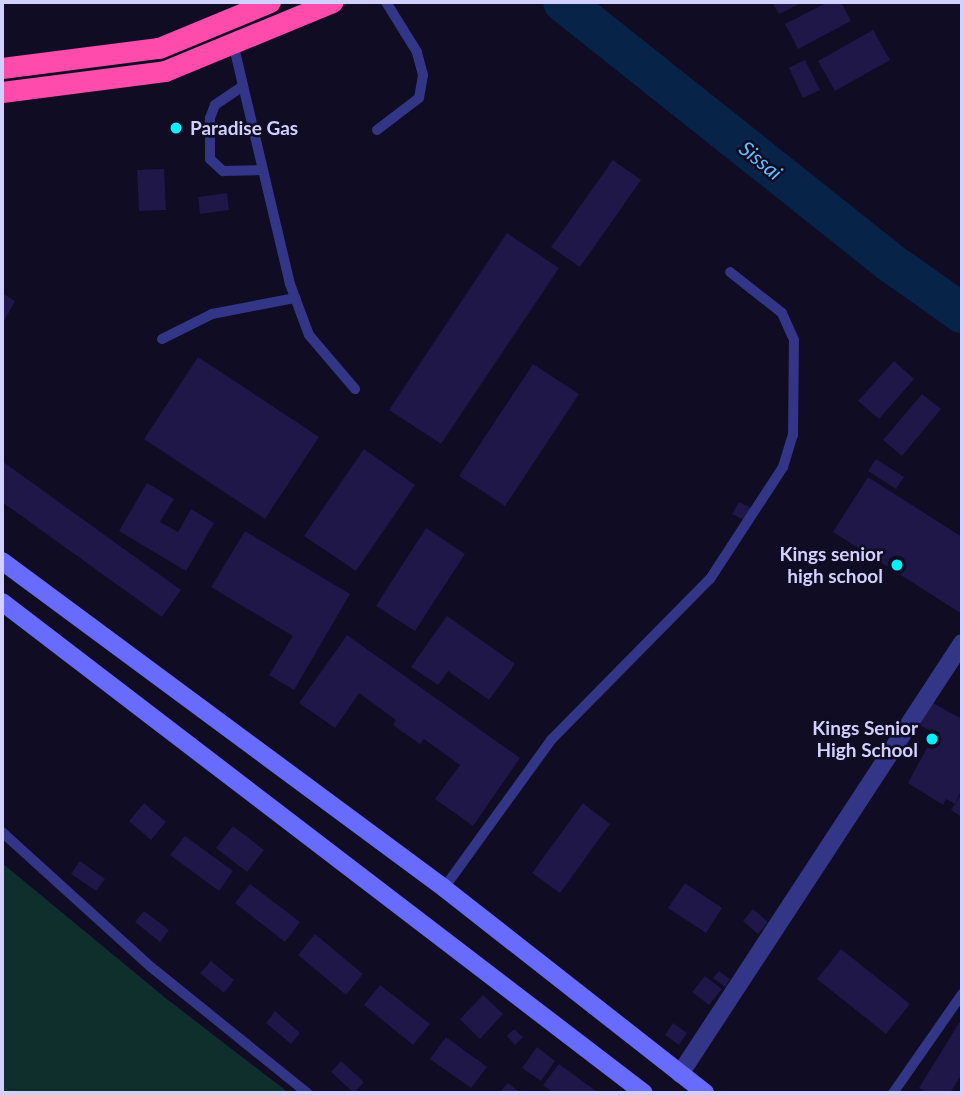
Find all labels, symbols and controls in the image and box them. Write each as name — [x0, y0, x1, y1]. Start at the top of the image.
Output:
place label: Paradise Gas — [190, 117, 298, 139]
marker: Paradise Gas — [168, 120, 184, 136]
water label: Sissai — [735, 135, 787, 185]
place label: Kings senior high school — [779, 543, 883, 587]
marker: Kings senior high school — [889, 557, 905, 573]
place label: Kings Senior High School — [812, 717, 918, 761]
marker: Kings Senior High School — [924, 731, 940, 747]

